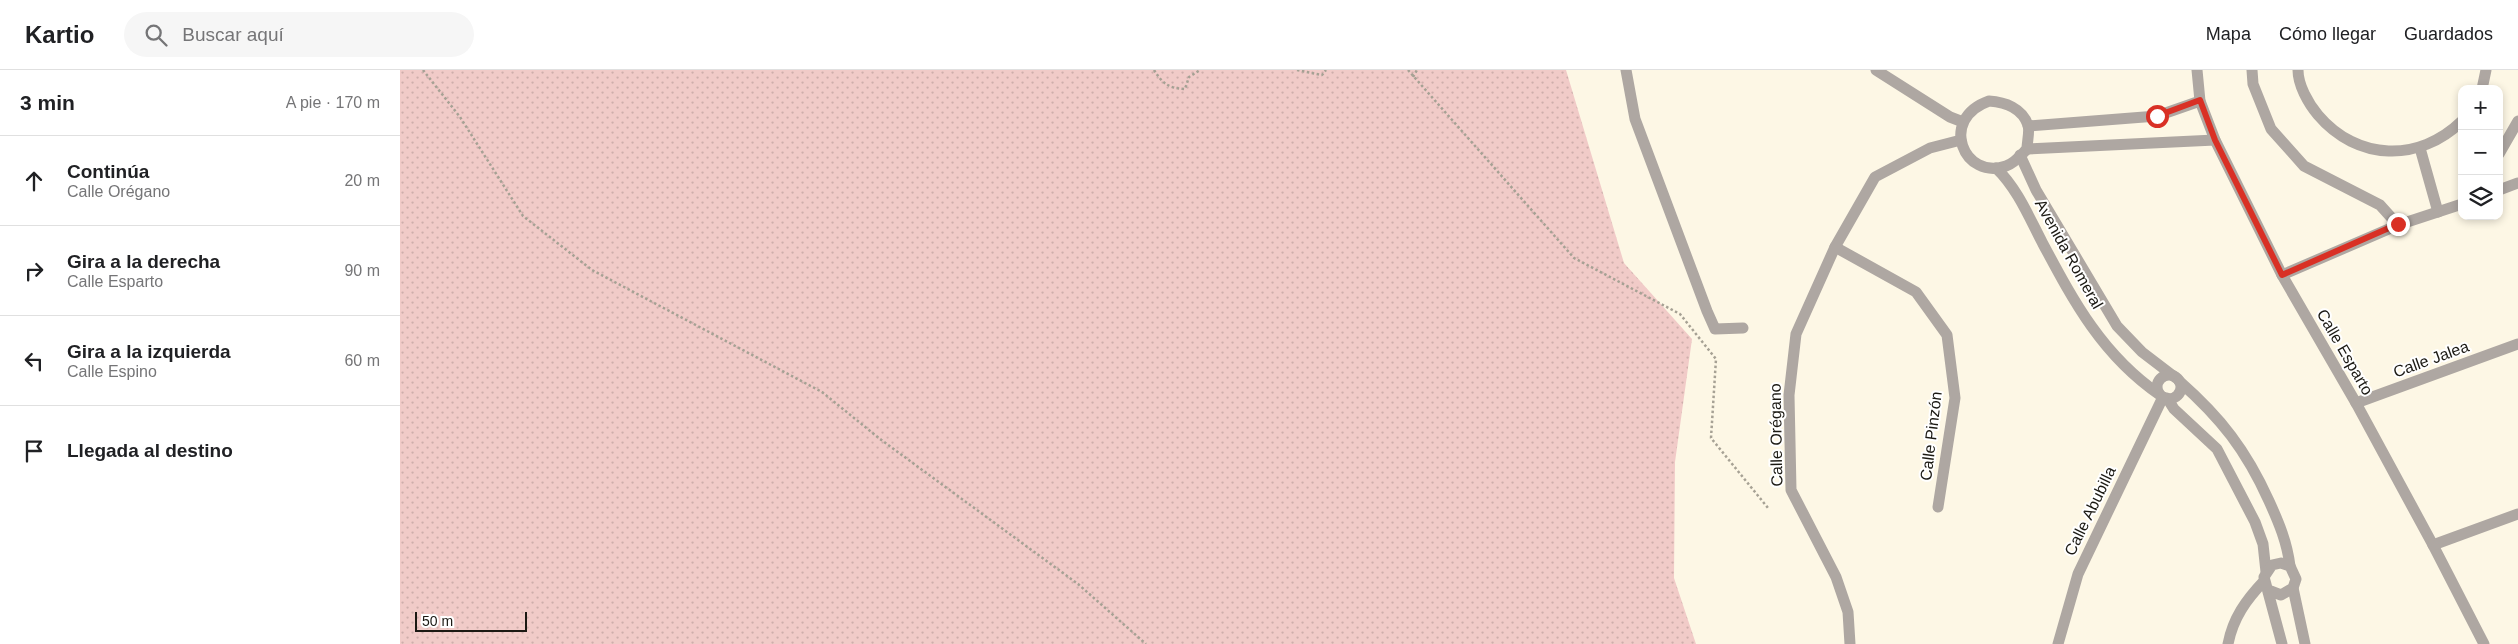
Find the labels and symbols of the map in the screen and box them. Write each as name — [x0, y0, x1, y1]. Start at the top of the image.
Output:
route start — [2146, 105, 2169, 128]
street label: Avenida Romeral — [2032, 196, 2106, 312]
route end — [2387, 213, 2410, 236]
street label: Calle Esparto — [2314, 306, 2376, 398]
street label: Calle Jalea — [2391, 337, 2471, 381]
street label: Calle Orégano — [1767, 383, 1785, 487]
street label: Calle Pinzón — [1917, 390, 1945, 482]
street label: Calle Abubilla — [2061, 464, 2119, 558]
scale bar — [415, 609, 528, 632]

